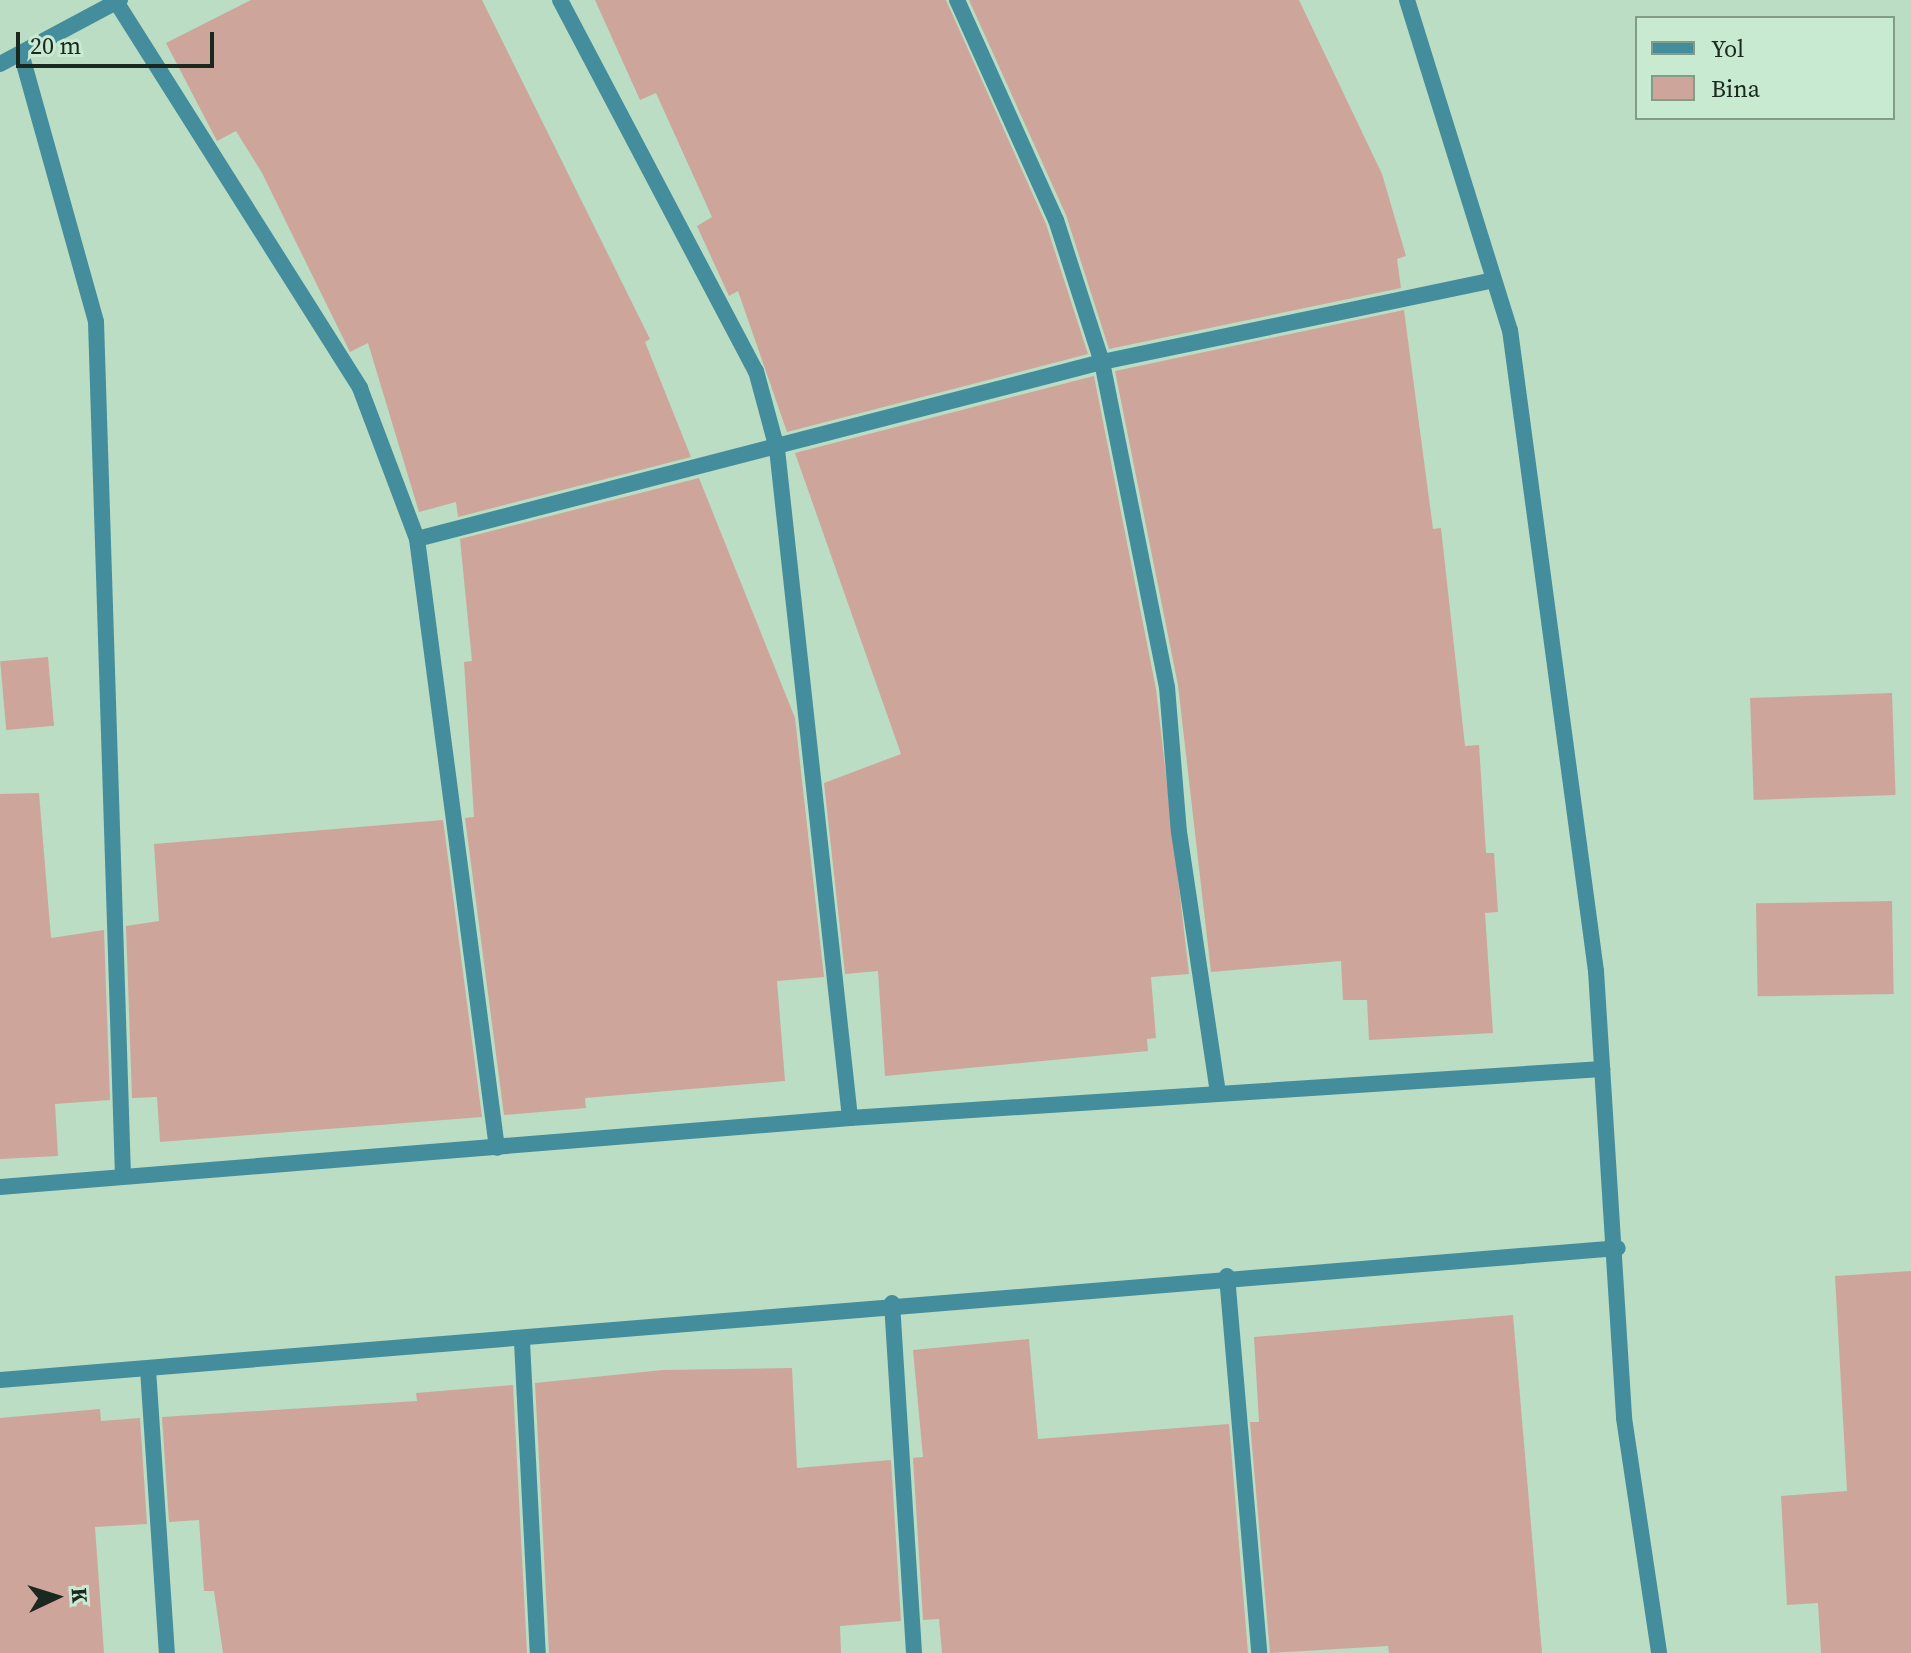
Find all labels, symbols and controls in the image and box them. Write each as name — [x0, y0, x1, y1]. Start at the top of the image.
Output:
scale bar — [20, 16, 218, 66]
legend — [1635, 16, 1895, 120]
text: 20 m — [30, 29, 81, 62]
text: Yol — [1711, 32, 1744, 65]
text: Bina — [1711, 72, 1760, 105]
north arrow — [16, 1557, 96, 1637]
text: K — [64, 1587, 95, 1604]

